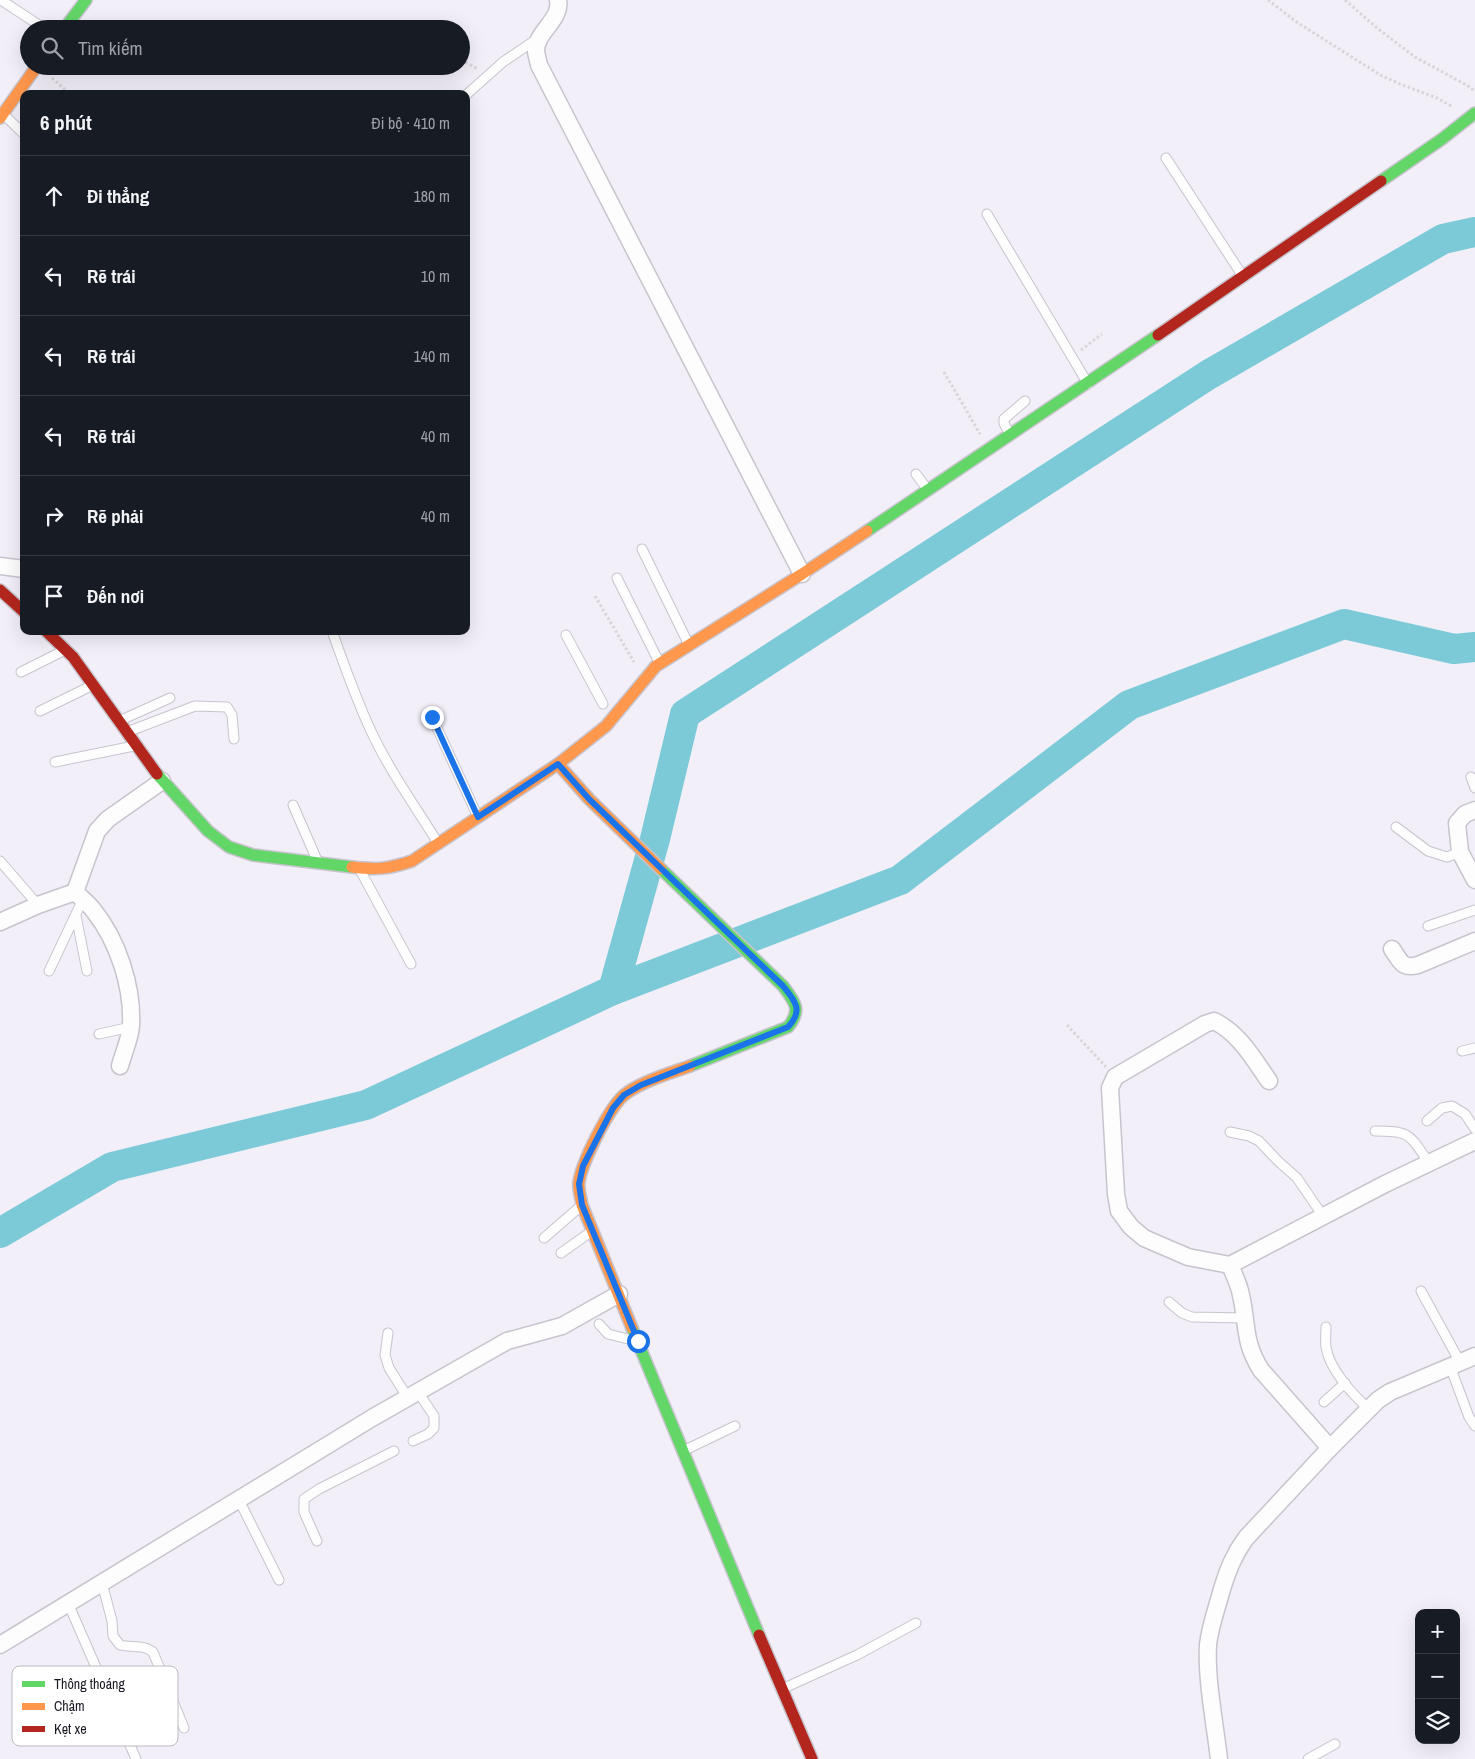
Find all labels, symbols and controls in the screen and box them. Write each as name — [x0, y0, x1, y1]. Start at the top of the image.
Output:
search box — [20, 20, 470, 75]
icon: search — [38, 34, 66, 62]
text: Tìm kiếm — [78, 35, 143, 61]
text: 6 phút — [40, 108, 92, 137]
text: Đi bộ · 410 m — [371, 112, 450, 134]
icon: ahead — [40, 182, 68, 210]
text: Đi thẳng — [87, 183, 149, 209]
text: 180 m — [414, 185, 450, 207]
icon: left — [40, 262, 68, 290]
text: Rẽ trái — [87, 263, 136, 289]
text: 10 m — [421, 265, 450, 287]
icon: left — [40, 342, 68, 370]
text: Rẽ trái — [87, 343, 136, 369]
text: 140 m — [414, 345, 450, 367]
icon: left — [40, 422, 68, 450]
text: Rẽ trái — [87, 423, 136, 449]
text: 40 m — [421, 425, 450, 447]
icon: right — [40, 502, 68, 530]
text: Rẽ phải — [87, 503, 143, 529]
text: 40 m — [421, 505, 450, 527]
icon: arrive — [40, 582, 68, 610]
text: Đến nơi — [87, 583, 144, 609]
route end — [421, 706, 444, 729]
route start — [627, 1330, 650, 1353]
map controls — [1415, 1609, 1460, 1744]
button: + — [1415, 1609, 1460, 1654]
button: − — [1415, 1654, 1460, 1699]
legend — [12, 1666, 178, 1746]
text: Thông thoáng — [54, 1675, 125, 1693]
text: Chậm — [54, 1697, 85, 1715]
button: layers — [1415, 1699, 1460, 1744]
text: Kẹt xe — [54, 1720, 87, 1738]

